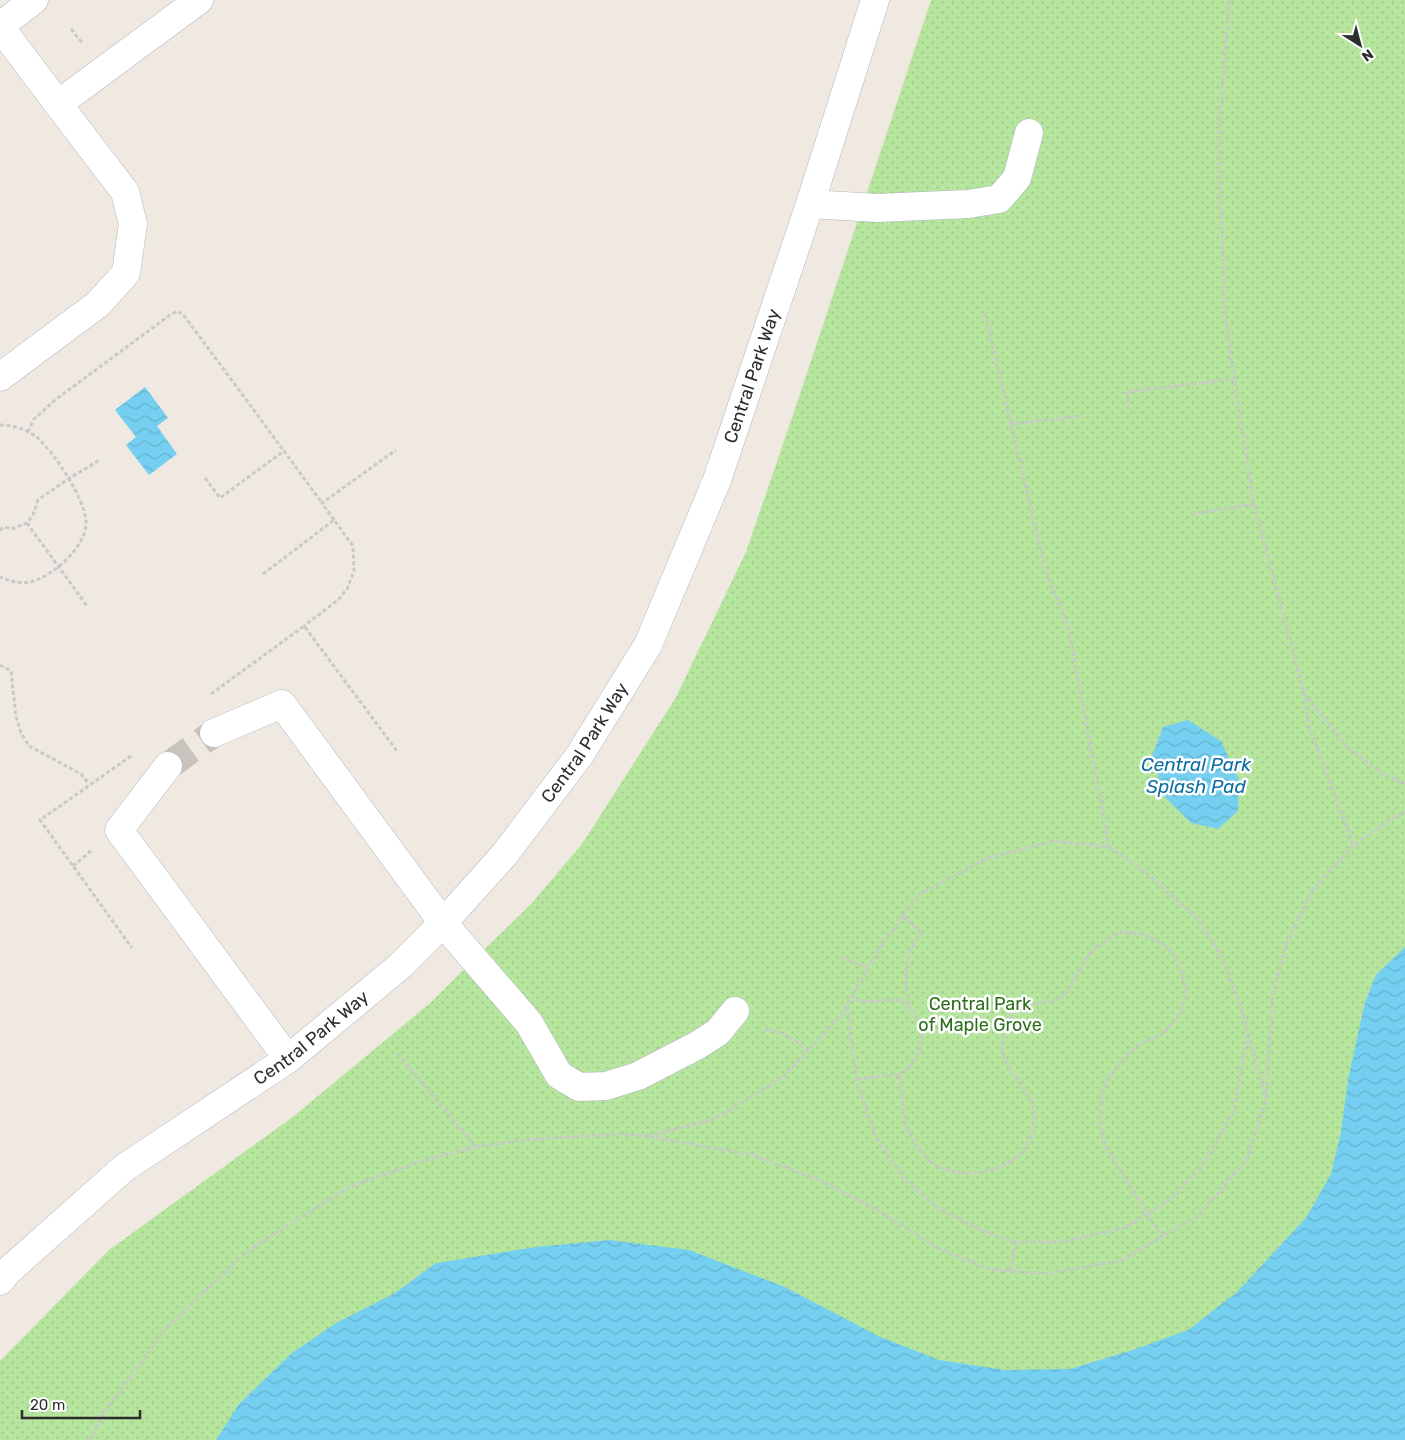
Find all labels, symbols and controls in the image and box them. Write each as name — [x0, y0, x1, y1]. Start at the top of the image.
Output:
north arrow — [1335, 20, 1385, 70]
text: N — [1358, 45, 1376, 65]
street label: Central Park Way — [719, 306, 785, 446]
street label: Central Park Way — [536, 678, 633, 807]
water label: Central Park Splash Pad — [1141, 753, 1251, 798]
street label: Central Park Way — [249, 986, 373, 1090]
park label: Central Park of Maple Grove — [918, 993, 1042, 1036]
scale bar — [22, 1388, 140, 1420]
text: 20 m — [30, 1396, 65, 1414]

